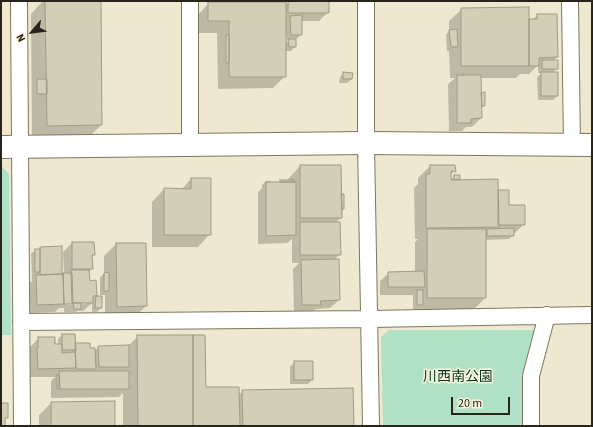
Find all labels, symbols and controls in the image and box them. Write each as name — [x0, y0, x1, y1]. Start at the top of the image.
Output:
north arrow — [12, 12, 52, 52]
text: N — [13, 31, 29, 45]
park label: 川西南公園 — [423, 370, 493, 386]
scale bar — [453, 389, 512, 415]
text: 20 m — [458, 395, 482, 412]

